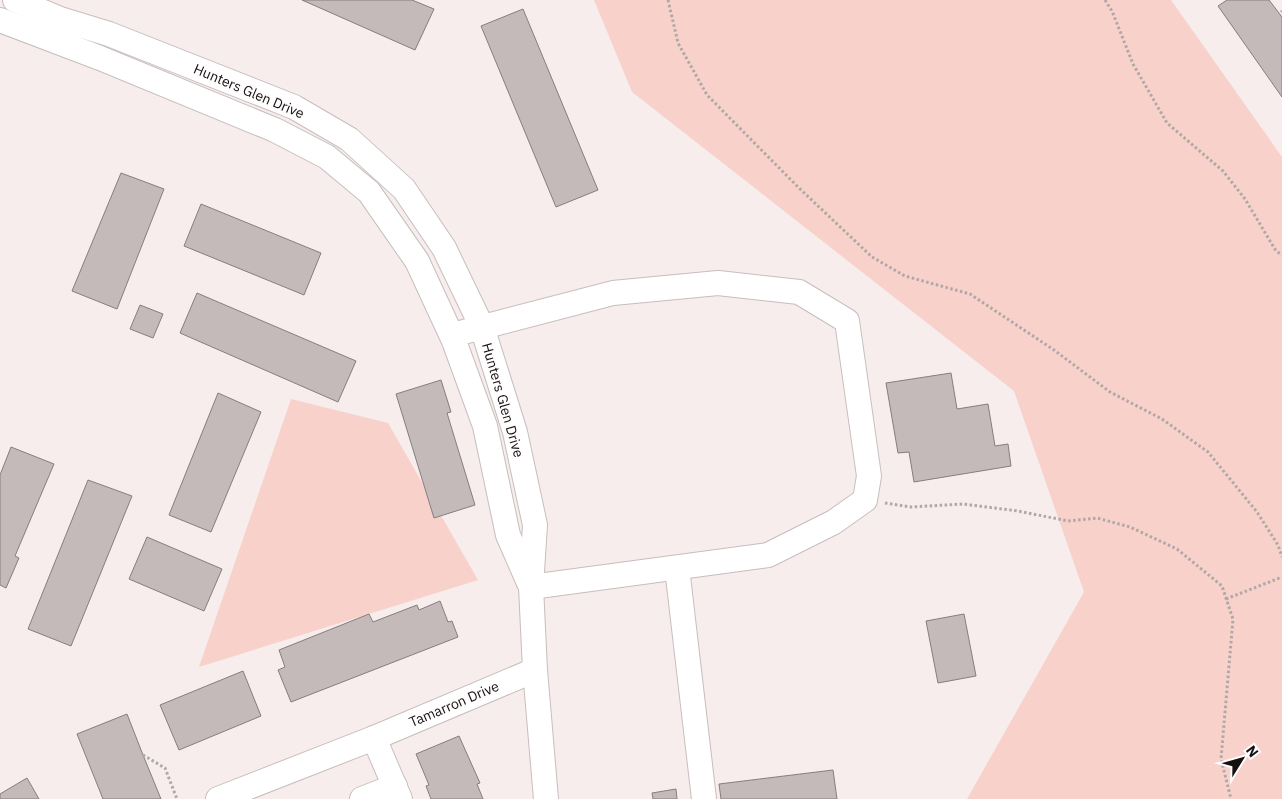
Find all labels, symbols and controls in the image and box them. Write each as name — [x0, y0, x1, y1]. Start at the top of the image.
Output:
street label: Hunters Glen Drive — [191, 60, 307, 123]
street label: Hunters Glen Drive — [478, 341, 528, 460]
street label: Tamarron Drive — [406, 677, 502, 731]
north arrow — [1217, 734, 1267, 784]
text: N — [1242, 742, 1263, 761]

